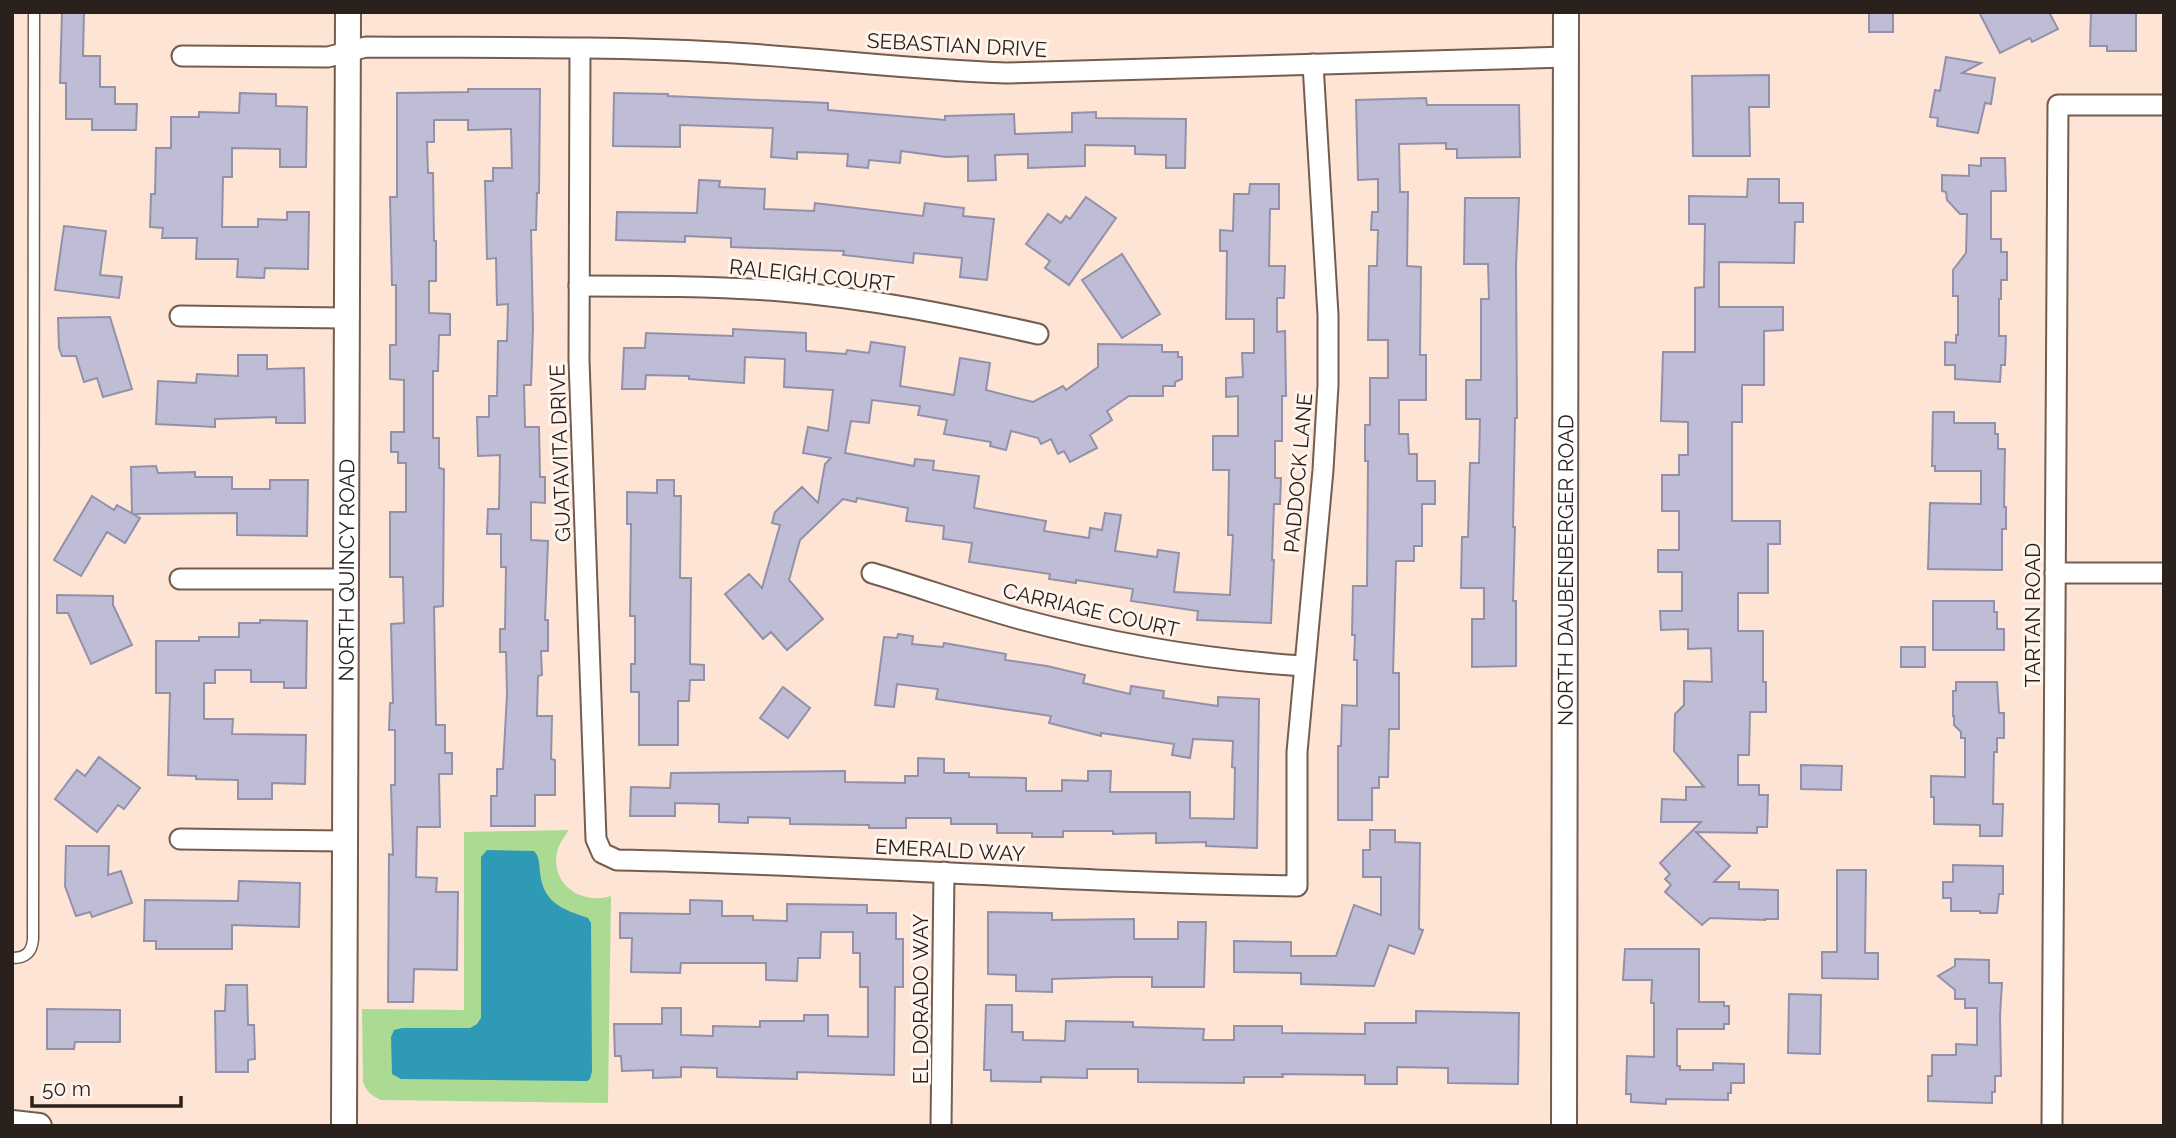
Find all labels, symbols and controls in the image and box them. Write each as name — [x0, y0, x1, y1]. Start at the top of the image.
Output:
street label: SEBASTIAN DRIVE — [866, 28, 1048, 62]
street label: RALEIGH COURT — [728, 254, 896, 296]
street label: GUATAVITA DRIVE — [544, 364, 576, 542]
street label: PADDOCK LANE — [1279, 392, 1317, 554]
street label: NORTH DAUBENBERGER ROAD — [1552, 414, 1578, 726]
street label: NORTH QUINCY ROAD — [333, 459, 359, 681]
street label: TARTAN ROAD — [2020, 543, 2045, 687]
street label: CARRIAGE COURT — [1000, 578, 1182, 642]
street label: EMERALD WAY — [874, 834, 1026, 866]
street label: EL DORADO WAY — [908, 913, 933, 1084]
scale bar — [32, 1064, 180, 1108]
text: 50 m — [42, 1076, 91, 1101]

